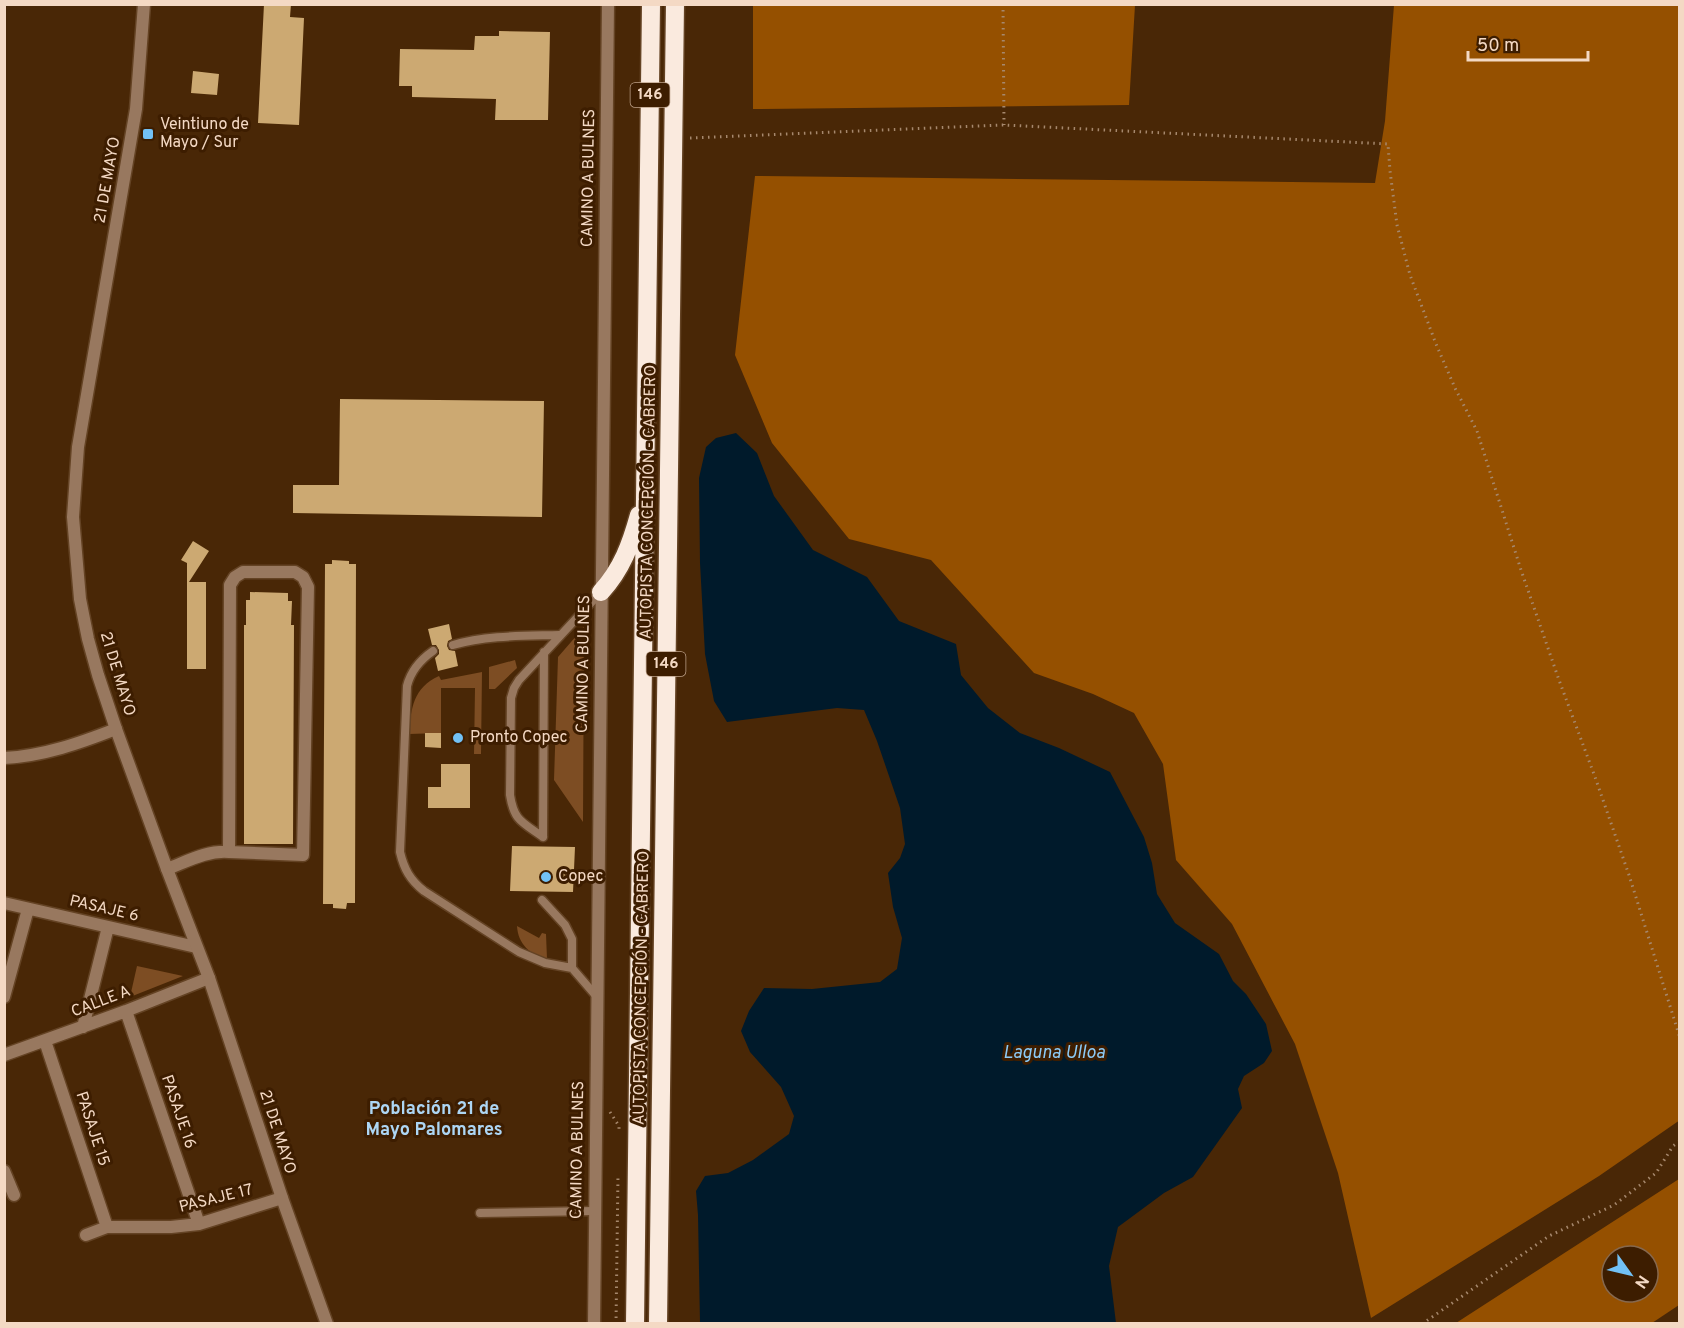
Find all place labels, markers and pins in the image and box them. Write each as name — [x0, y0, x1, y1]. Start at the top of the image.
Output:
place label: Veintiuno de Mayo / Sur — [160, 115, 249, 153]
marker: Veintiuno de Mayo / Sur — [141, 127, 155, 141]
place label: Pronto Copec — [470, 728, 568, 748]
marker: Pronto Copec — [451, 731, 465, 745]
place label: Copec — [558, 867, 603, 887]
marker: Copec — [539, 870, 553, 884]

